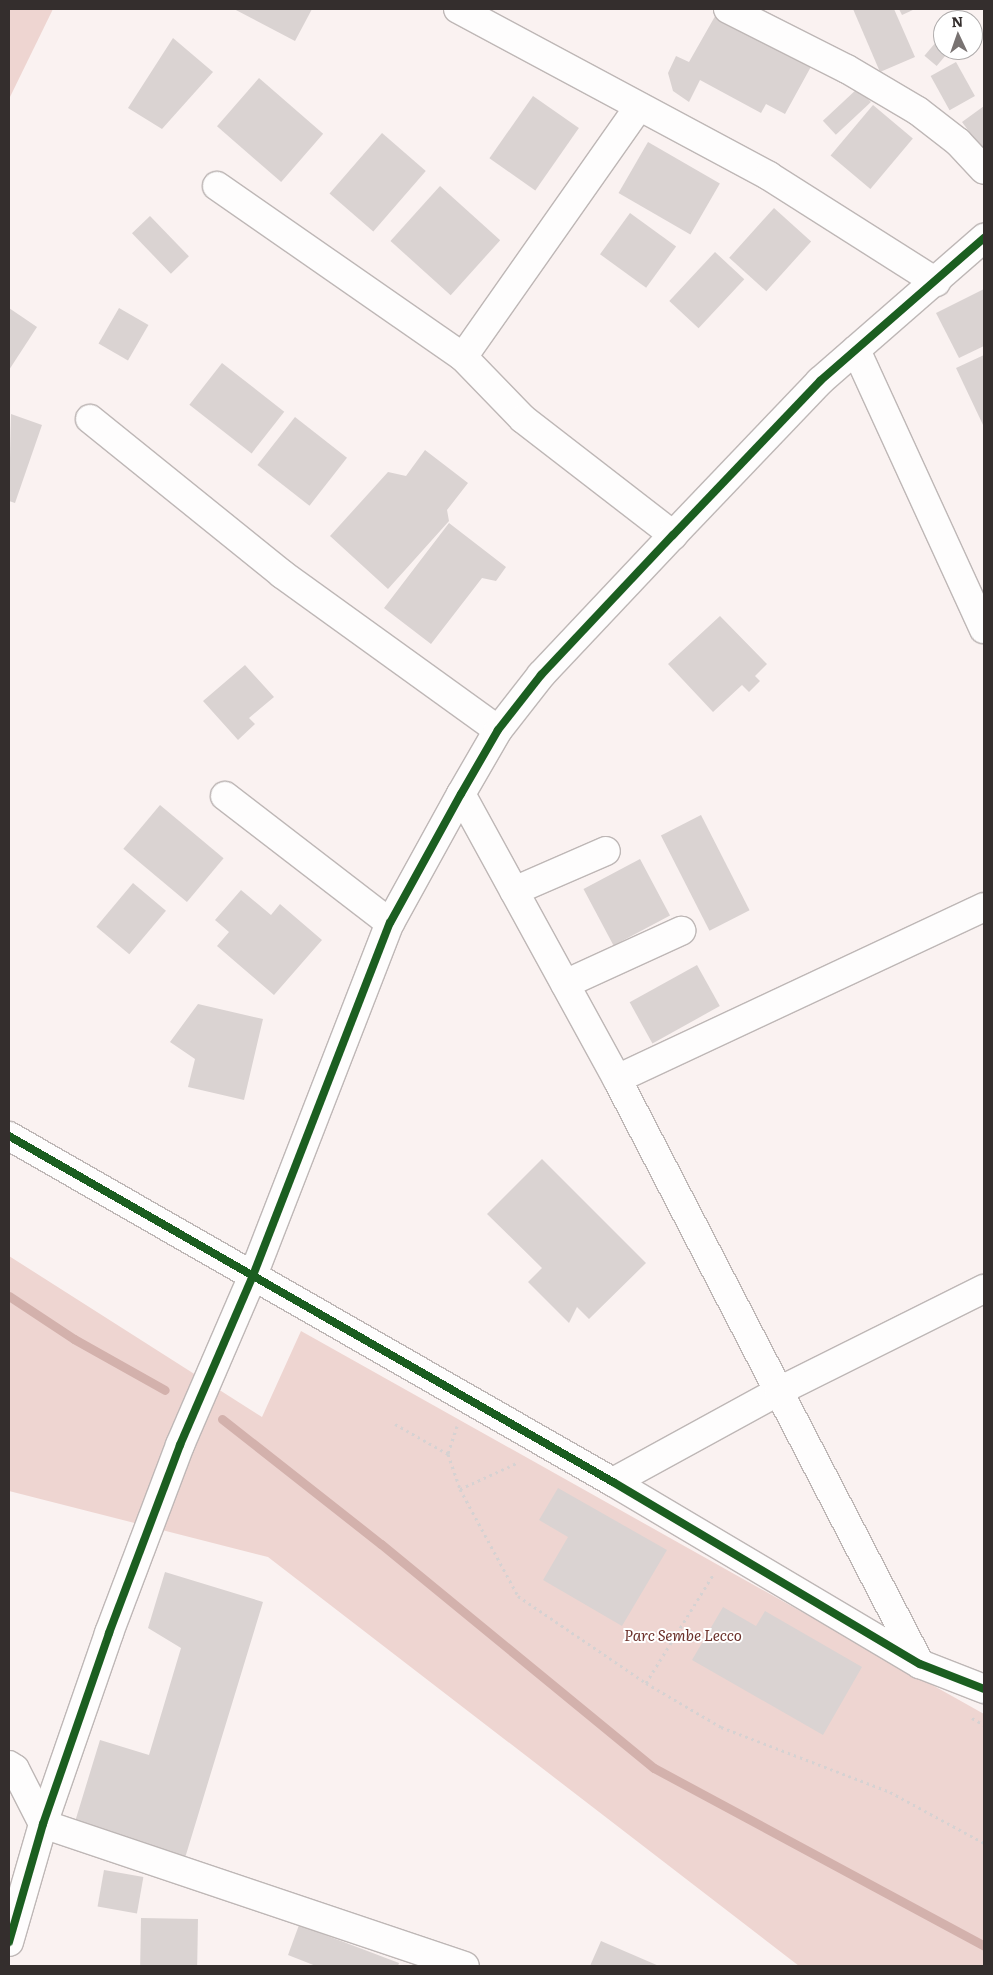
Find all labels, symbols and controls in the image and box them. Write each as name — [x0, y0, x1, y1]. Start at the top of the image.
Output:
north arrow — [933, 10, 983, 60]
text: N — [951, 11, 964, 31]
park label: Parc Sembe Lecco — [624, 1626, 742, 1644]

